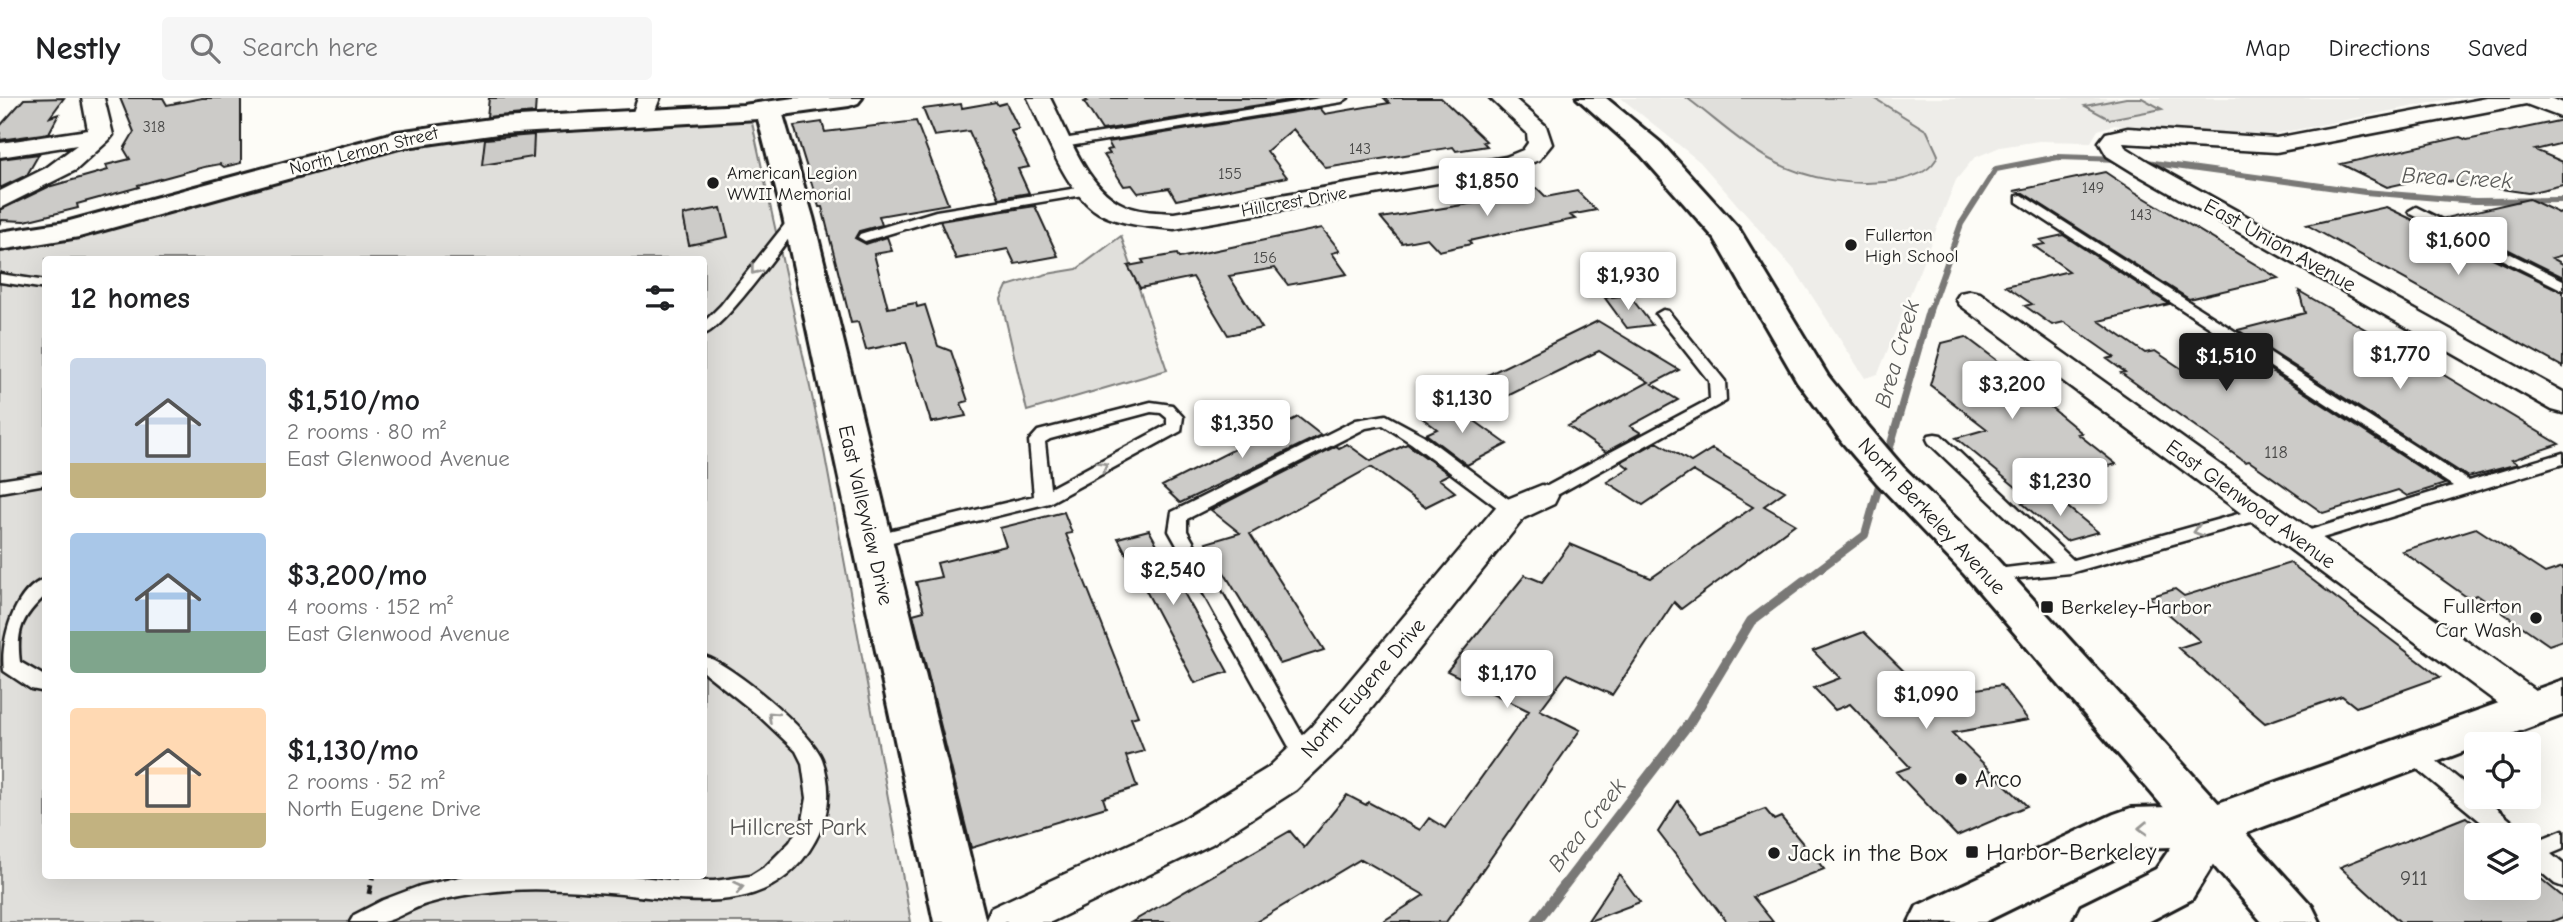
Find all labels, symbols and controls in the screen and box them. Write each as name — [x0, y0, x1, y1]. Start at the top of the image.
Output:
search box — [162, 17, 652, 80]
text: Nestly — [35, 29, 120, 67]
icon: search — [186, 29, 224, 67]
text: Search here — [242, 33, 378, 63]
text: Map — [2245, 34, 2291, 62]
text: Directions — [2329, 34, 2430, 62]
text: Saved — [2468, 34, 2528, 62]
house number: 318 — [143, 118, 165, 136]
street label: North Lemon Street — [287, 122, 441, 180]
house number: 143 — [1349, 140, 1371, 158]
pin: $1,850 — [1430, 158, 1544, 218]
water label: Brea Creek — [2401, 162, 2514, 194]
place label: American Legion WWII Memorial — [727, 163, 857, 205]
house number: 155 — [1218, 165, 1242, 183]
text: $1,850 — [1455, 167, 1519, 194]
marker: American Legion WWII Memorial — [705, 175, 721, 191]
house number: 149 — [2082, 179, 2104, 197]
street label: Hillcrest Drive — [1240, 182, 1348, 222]
street label: East Union Avenue — [2200, 193, 2360, 297]
house number: 143 — [2130, 206, 2152, 224]
pin: $1,600 — [2401, 218, 2515, 277]
place label: Fullerton High School — [1865, 225, 1959, 267]
text: $1,600 — [2425, 226, 2491, 253]
marker: Fullerton High School — [1843, 237, 1859, 253]
house number: 156 — [1253, 249, 1277, 267]
pin: $1,930 — [1571, 252, 1685, 312]
text: $1,930 — [1596, 261, 1660, 288]
one-way arrow — [751, 263, 764, 275]
icon: filters — [641, 279, 679, 317]
text: 12 homes — [70, 281, 190, 316]
water label: Brea Creek — [1869, 296, 1925, 411]
pin: $1,770 — [2343, 331, 2457, 391]
pin: $1,510 — [2169, 334, 2283, 393]
text: $1,770 — [2369, 340, 2431, 367]
text: $1,510 — [2195, 342, 2257, 369]
pin: $3,200 — [1955, 362, 2069, 421]
text: $3,200 — [1978, 370, 2046, 397]
pin: $1,130 — [1405, 376, 1519, 435]
text: $1,510/mo — [287, 383, 420, 418]
text: $1,130 — [1432, 384, 1492, 411]
icon: home — [126, 386, 210, 470]
pin: $1,350 — [1185, 400, 1299, 460]
text: $1,350 — [1210, 409, 1274, 436]
text: 2 rooms · 80 m² — [287, 418, 446, 445]
street label: East Valleyview Drive — [834, 423, 898, 607]
street label: North Berkeley Avenue — [1853, 433, 2011, 599]
street label: East Glenwood Avenue — [2162, 434, 2340, 574]
house number: 118 — [2264, 442, 2288, 463]
text: East Glenwood Avenue — [287, 445, 510, 472]
pin: $1,230 — [2003, 458, 2117, 518]
one-way arrow — [1096, 461, 1108, 475]
text: $1,230 — [2028, 467, 2092, 494]
one-way arrow — [2192, 523, 2204, 537]
pin: $2,540 — [1116, 547, 1230, 607]
text: $2,540 — [1140, 556, 1206, 583]
text: $3,200/mo — [287, 558, 427, 593]
icon: home — [126, 561, 210, 645]
text: 4 rooms · 152 m² — [287, 593, 453, 620]
place label: Fullerton Car Wash — [2435, 594, 2522, 642]
place label: Berkeley-Harbor — [2061, 595, 2212, 619]
marker: Berkeley-Harbor — [2039, 599, 2055, 615]
marker: Fullerton Car Wash — [2528, 610, 2544, 626]
street label: North Eugene Drive — [1296, 613, 1430, 763]
text: East Glenwood Avenue — [287, 620, 510, 647]
pin: $1,170 — [1450, 650, 1564, 710]
text: $1,170 — [1477, 659, 1537, 686]
pin: $1,090 — [1869, 672, 1983, 731]
text: $1,090 — [1893, 680, 1959, 707]
one-way arrow — [767, 711, 780, 724]
map controls — [2464, 732, 2541, 900]
button: locate — [2464, 732, 2541, 809]
text: $1,130/mo — [287, 733, 419, 768]
icon: home — [126, 736, 210, 820]
place label: Arco — [1975, 765, 2022, 793]
text: 2 rooms · 52 m² — [287, 768, 445, 795]
marker: Arco — [1953, 771, 1969, 787]
water label: Brea Creek — [1542, 772, 1632, 877]
text: North Eugene Drive — [287, 795, 481, 822]
park label: Hillcrest Park — [730, 813, 867, 841]
one-way arrow — [2137, 820, 2148, 835]
button: layers — [2464, 823, 2541, 900]
place label: Harbor-Berkeley — [1986, 838, 2157, 866]
place label: Jack in the Box — [1788, 839, 1948, 867]
marker: Harbor-Berkeley — [1964, 844, 1980, 860]
marker: Jack in the Box — [1766, 845, 1782, 861]
house number: 911 — [2400, 866, 2428, 890]
one-way arrow — [733, 881, 745, 896]

